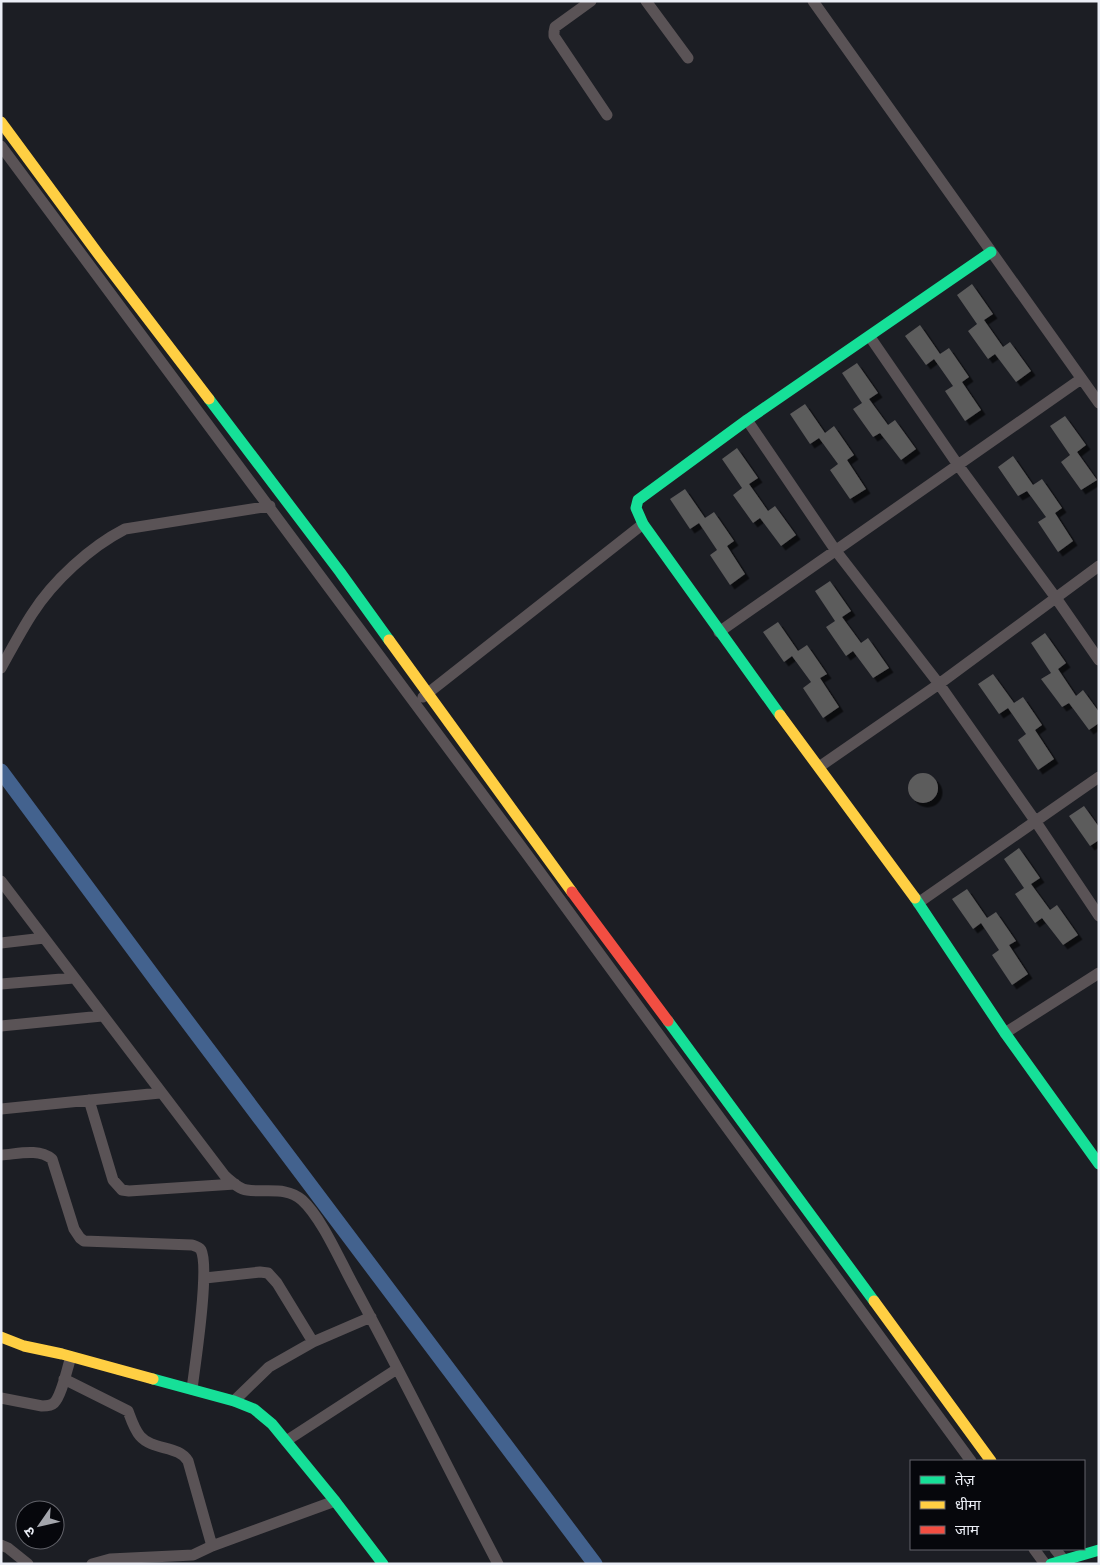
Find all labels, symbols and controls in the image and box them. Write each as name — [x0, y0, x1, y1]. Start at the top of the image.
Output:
legend — [910, 1460, 1085, 1550]
text: तेज़ — [955, 1471, 976, 1489]
text: धीमा — [955, 1496, 982, 1514]
north arrow — [15, 1500, 65, 1550]
text: जाम — [955, 1521, 980, 1539]
text: उ — [20, 1524, 38, 1540]

